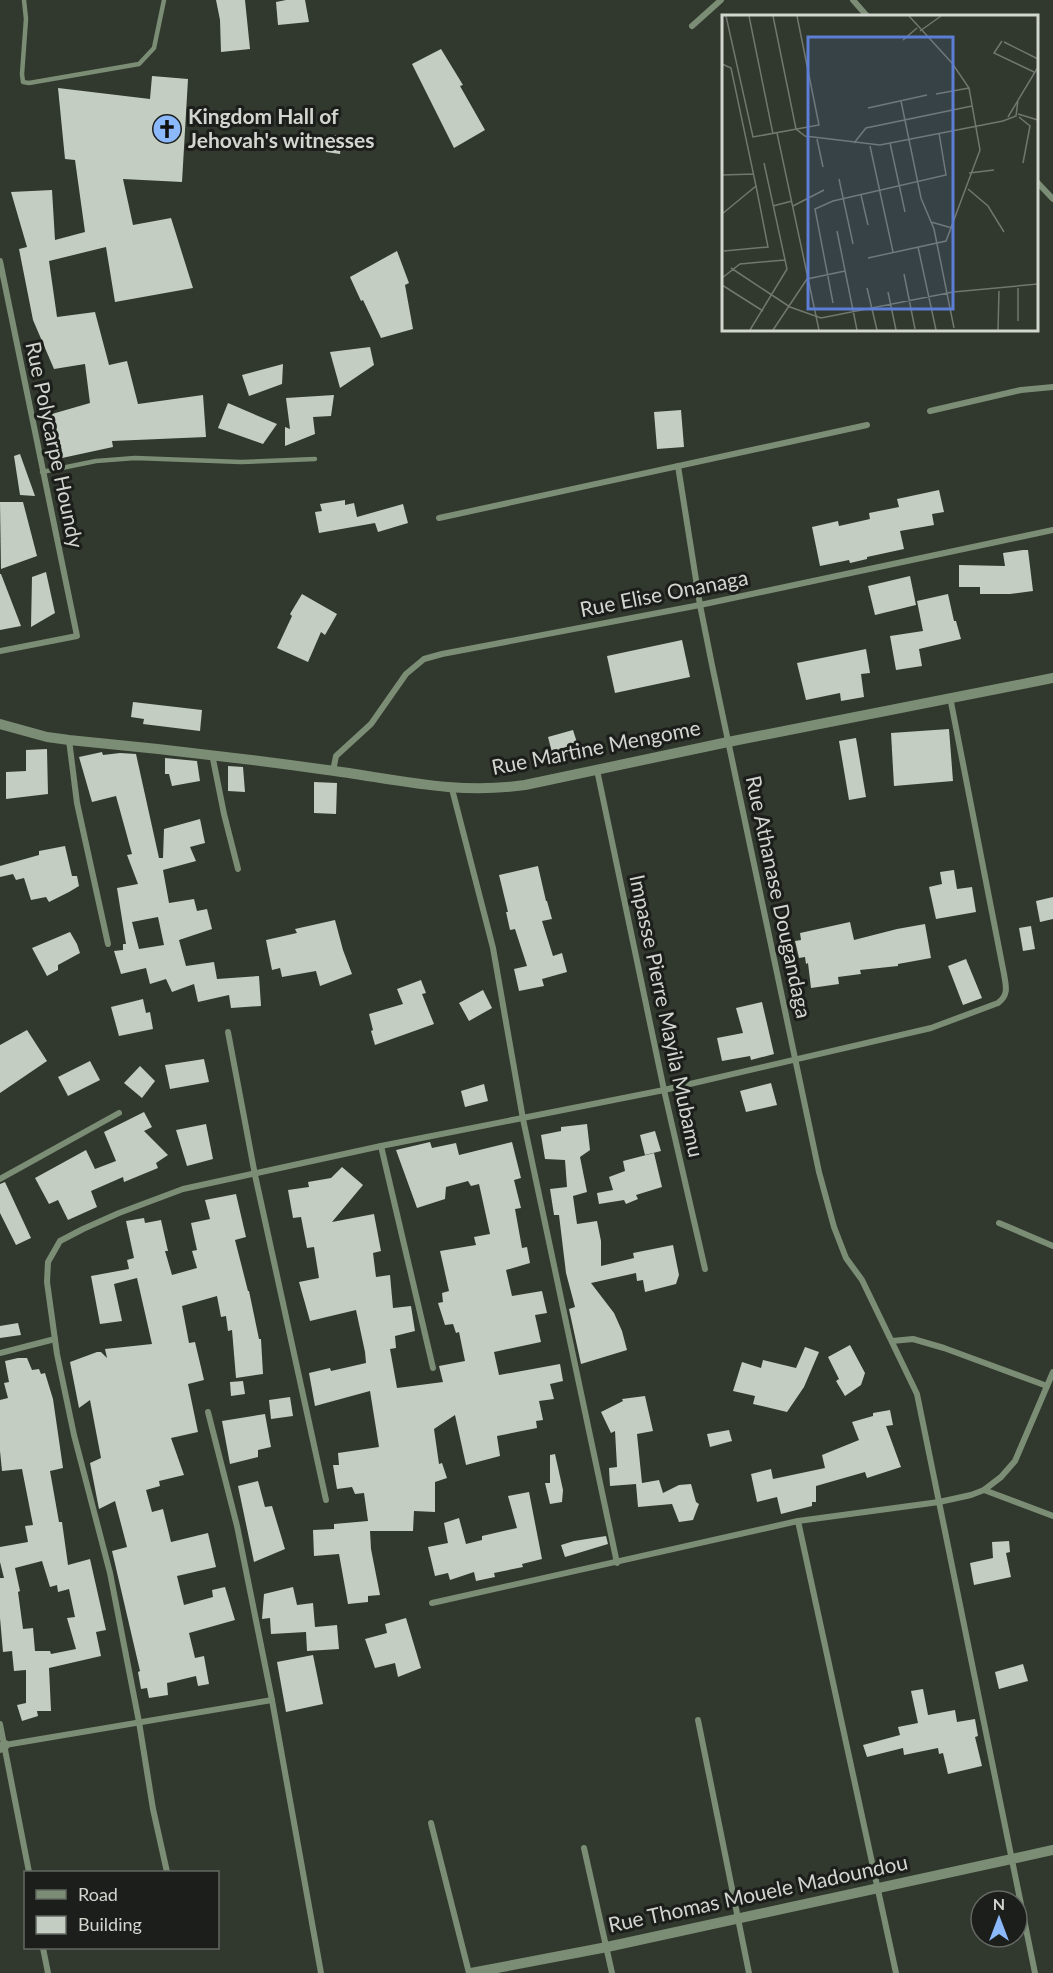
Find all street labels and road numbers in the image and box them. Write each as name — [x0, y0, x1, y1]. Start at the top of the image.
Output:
street label: Rue Polycarpe Houndy — [21, 339, 90, 550]
street label: Rue Elise Onanaga — [578, 564, 750, 621]
street label: Rue Martine Mengome — [489, 714, 702, 779]
street label: Rue Athanase Dougandaga — [742, 773, 817, 1020]
street label: Impasse Pierre Mayila Mubamu — [625, 872, 710, 1159]
street label: Rue Thomas Mouele Madoundou — [606, 1849, 910, 1937]

